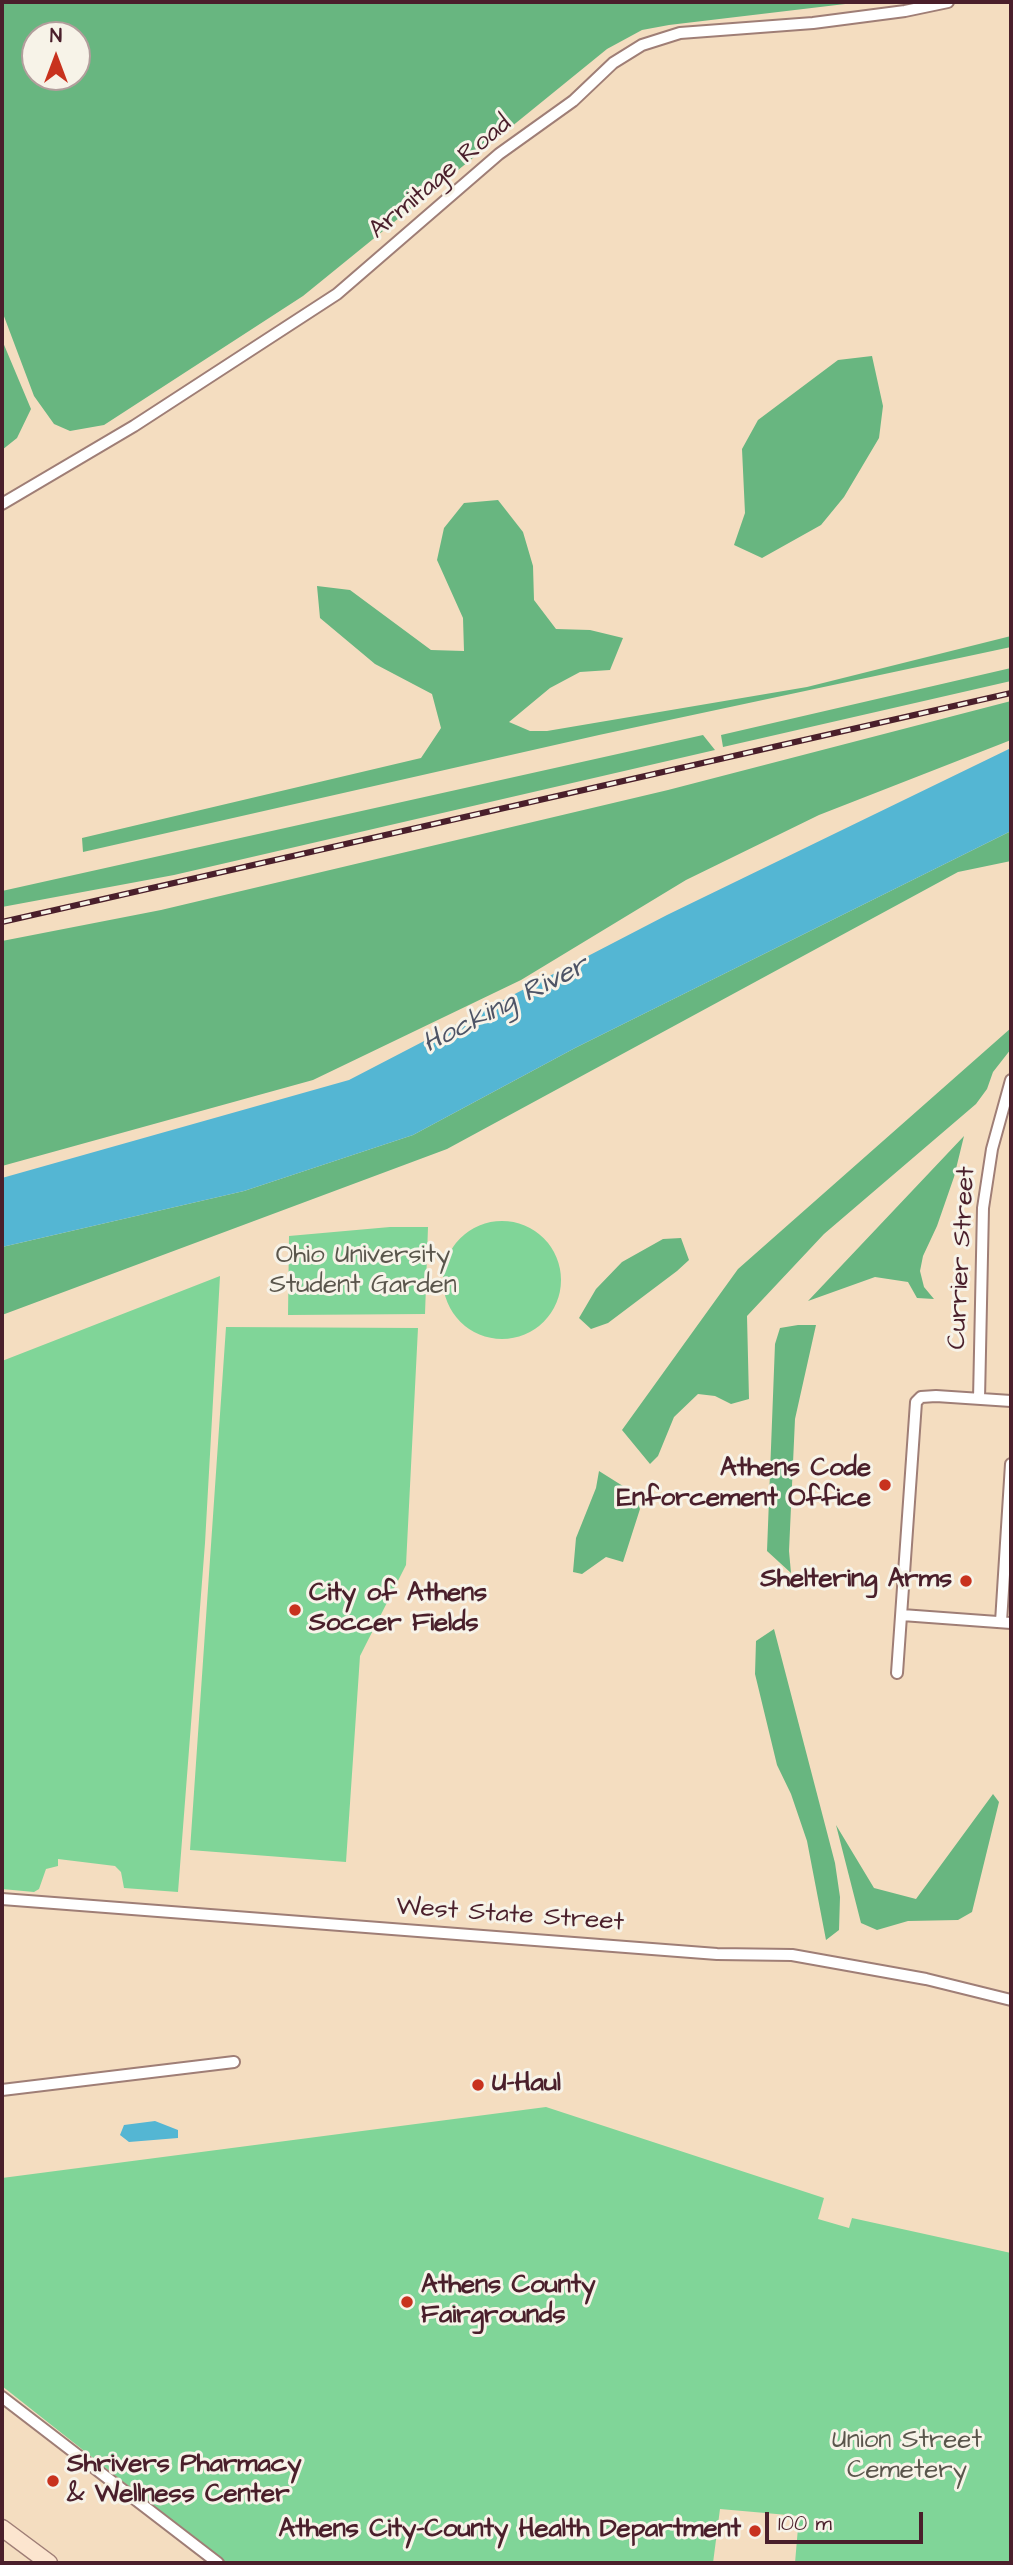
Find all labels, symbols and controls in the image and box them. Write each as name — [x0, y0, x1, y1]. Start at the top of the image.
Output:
north arrow — [21, 21, 91, 91]
text: N — [50, 23, 62, 50]
street label: Armitage Road — [363, 109, 519, 247]
water label: Hocking River — [418, 950, 594, 1062]
street label: Currier Street — [943, 1166, 983, 1350]
park label: Ohio University Student Garden — [269, 1241, 457, 1302]
place label: Athens Code Enforcement Office — [617, 1454, 871, 1516]
marker: Athens Code Enforcement Office — [877, 1477, 893, 1493]
place label: Sheltering Arms — [760, 1565, 952, 1597]
marker: Sheltering Arms — [958, 1573, 974, 1589]
place label: City of Athens Soccer Fields — [309, 1579, 487, 1640]
marker: City of Athens Soccer Fields — [287, 1602, 303, 1618]
street label: West State Street — [395, 1892, 625, 1940]
place label: U-Haul — [492, 2069, 561, 2101]
marker: U-Haul — [470, 2077, 486, 2093]
place label: Athens County Fairgrounds — [421, 2271, 596, 2332]
marker: Athens County Fairgrounds — [399, 2294, 415, 2310]
park label: Union Street Cemetery — [832, 2426, 982, 2488]
place label: Shrivers Pharmacy & Wellness Center — [67, 2450, 301, 2512]
marker: Shrivers Pharmacy & Wellness Center — [45, 2473, 61, 2489]
scale bar — [768, 2498, 926, 2542]
text: 100 m — [778, 2509, 832, 2538]
place label: Athens City-County Health Department — [279, 2515, 741, 2547]
marker: Athens City-County Health Department — [747, 2523, 763, 2539]

